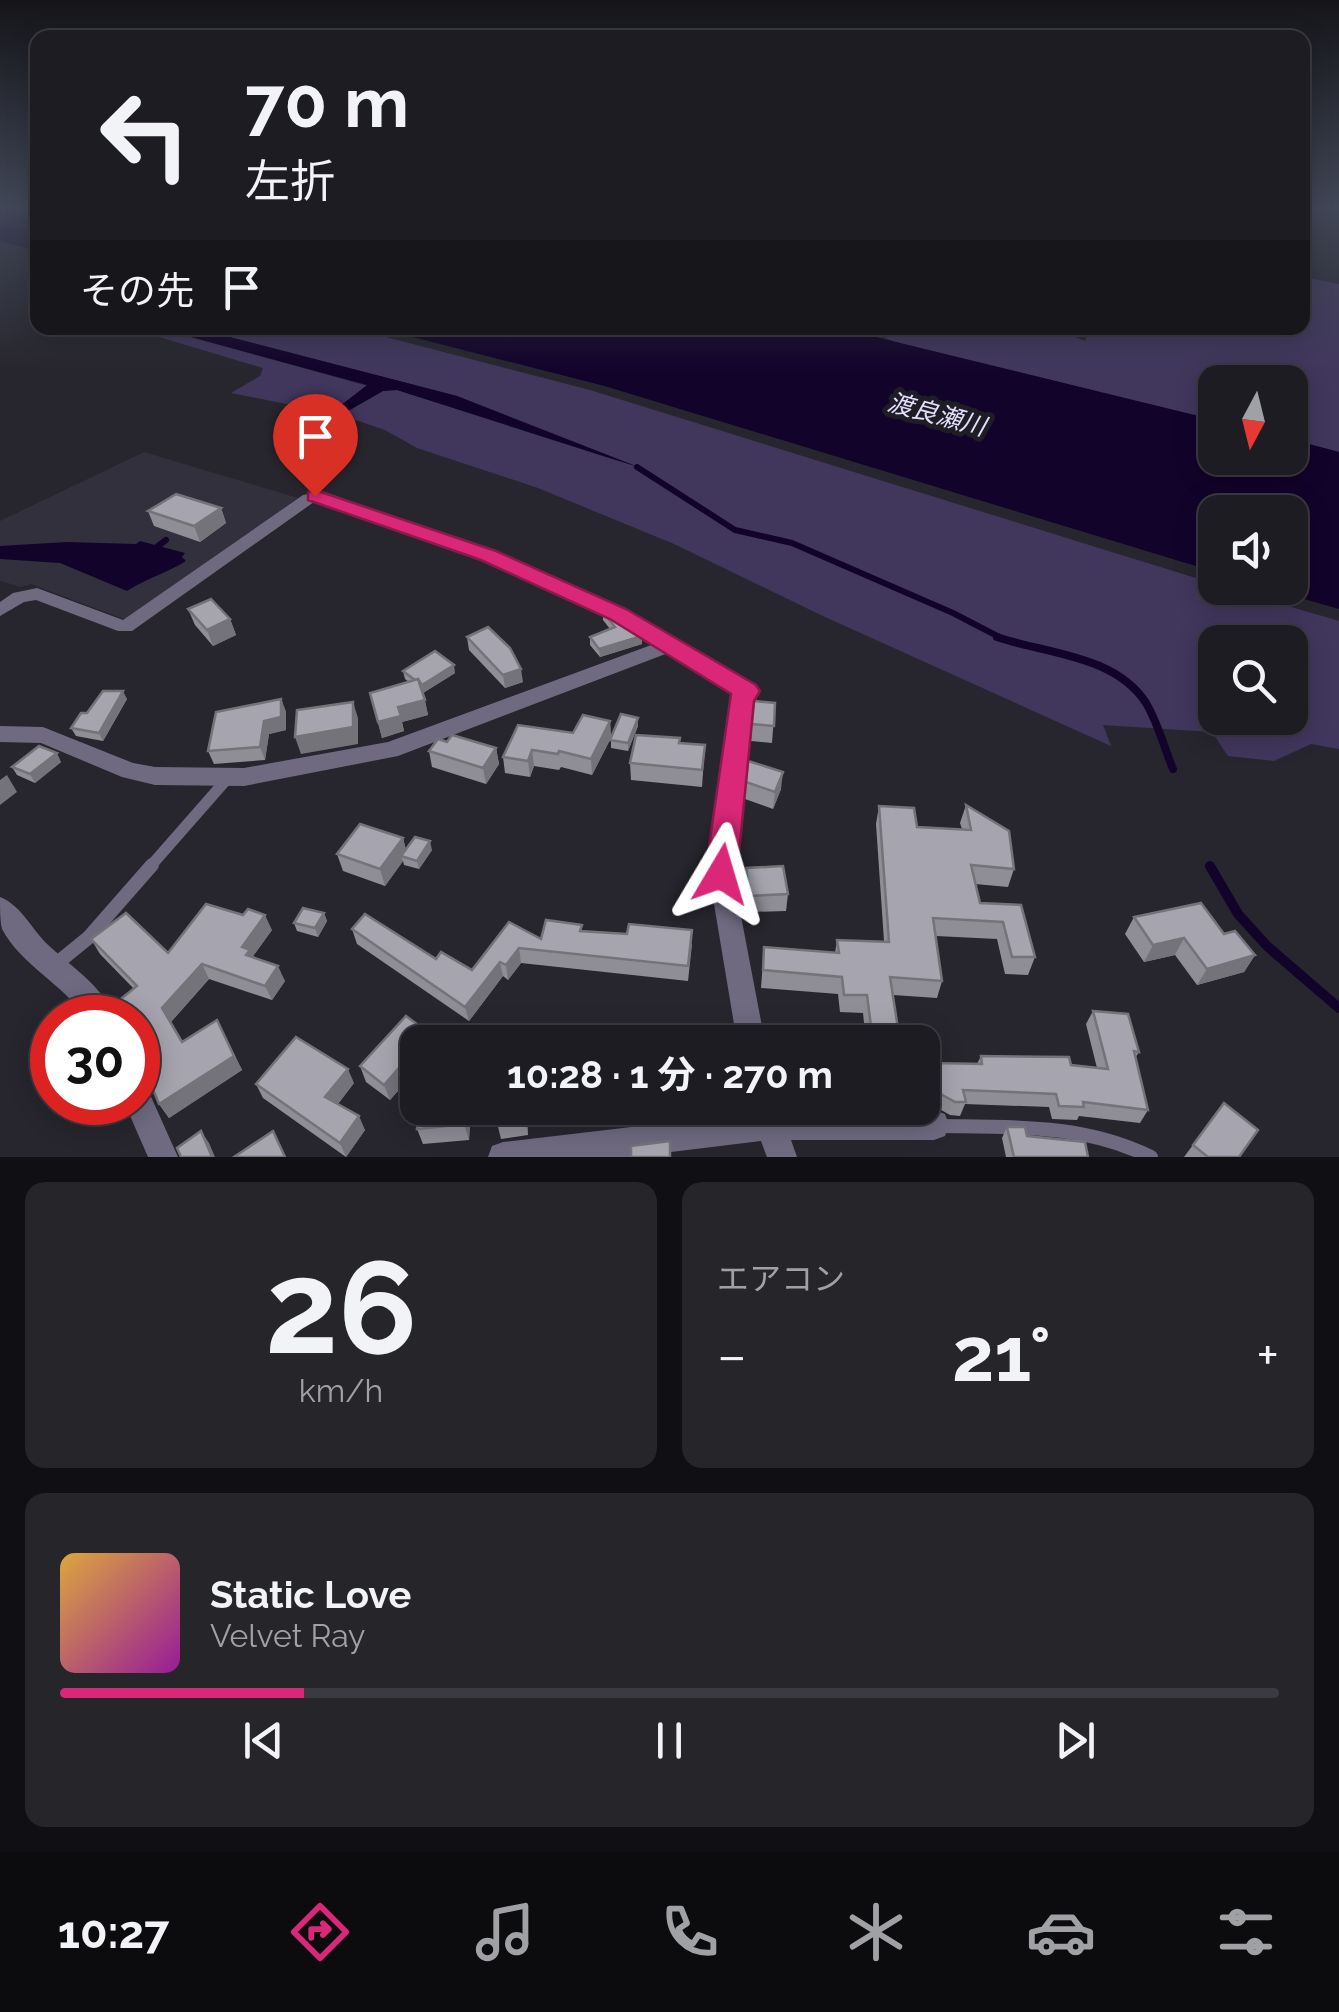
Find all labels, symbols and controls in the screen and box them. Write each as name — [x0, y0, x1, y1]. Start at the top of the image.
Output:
text: 70 m — [245, 61, 409, 143]
icon: left — [80, 70, 210, 200]
text: 左折 — [245, 155, 335, 208]
icon: arrive — [214, 260, 269, 315]
text: その先 — [80, 268, 194, 313]
north arrow — [1198, 365, 1308, 475]
map controls — [1198, 365, 1308, 735]
water label: 渡良瀬川 — [885, 387, 992, 442]
pin — [273, 394, 358, 497]
icon: arrive — [288, 409, 343, 464]
button: sound — [1198, 495, 1308, 605]
button: search — [1198, 625, 1308, 735]
position arrow — [669, 822, 773, 926]
speed limit sign: 30 — [30, 995, 160, 1125]
text: 10:28 · 1 分 · 270 m — [507, 1052, 833, 1097]
text: 26 — [265, 1231, 417, 1383]
text: エアコン — [717, 1260, 845, 1297]
text: 21° — [952, 1310, 1051, 1399]
text: − — [717, 1323, 747, 1388]
text: + — [1256, 1323, 1279, 1388]
text: km/h — [299, 1372, 383, 1409]
text: Static Love — [210, 1572, 411, 1617]
text: Velvet Ray — [210, 1617, 365, 1654]
icon: previous — [236, 1713, 291, 1768]
icon: pause — [642, 1713, 697, 1768]
icon: next — [1048, 1713, 1103, 1768]
icon: directions — [285, 1897, 355, 1967]
icon: music — [470, 1897, 540, 1967]
icon: phone — [655, 1897, 725, 1967]
icon: climate — [841, 1897, 911, 1967]
icon: car — [1026, 1897, 1096, 1967]
icon: filters — [1211, 1897, 1281, 1967]
text: 10:27 — [58, 1906, 169, 1959]

